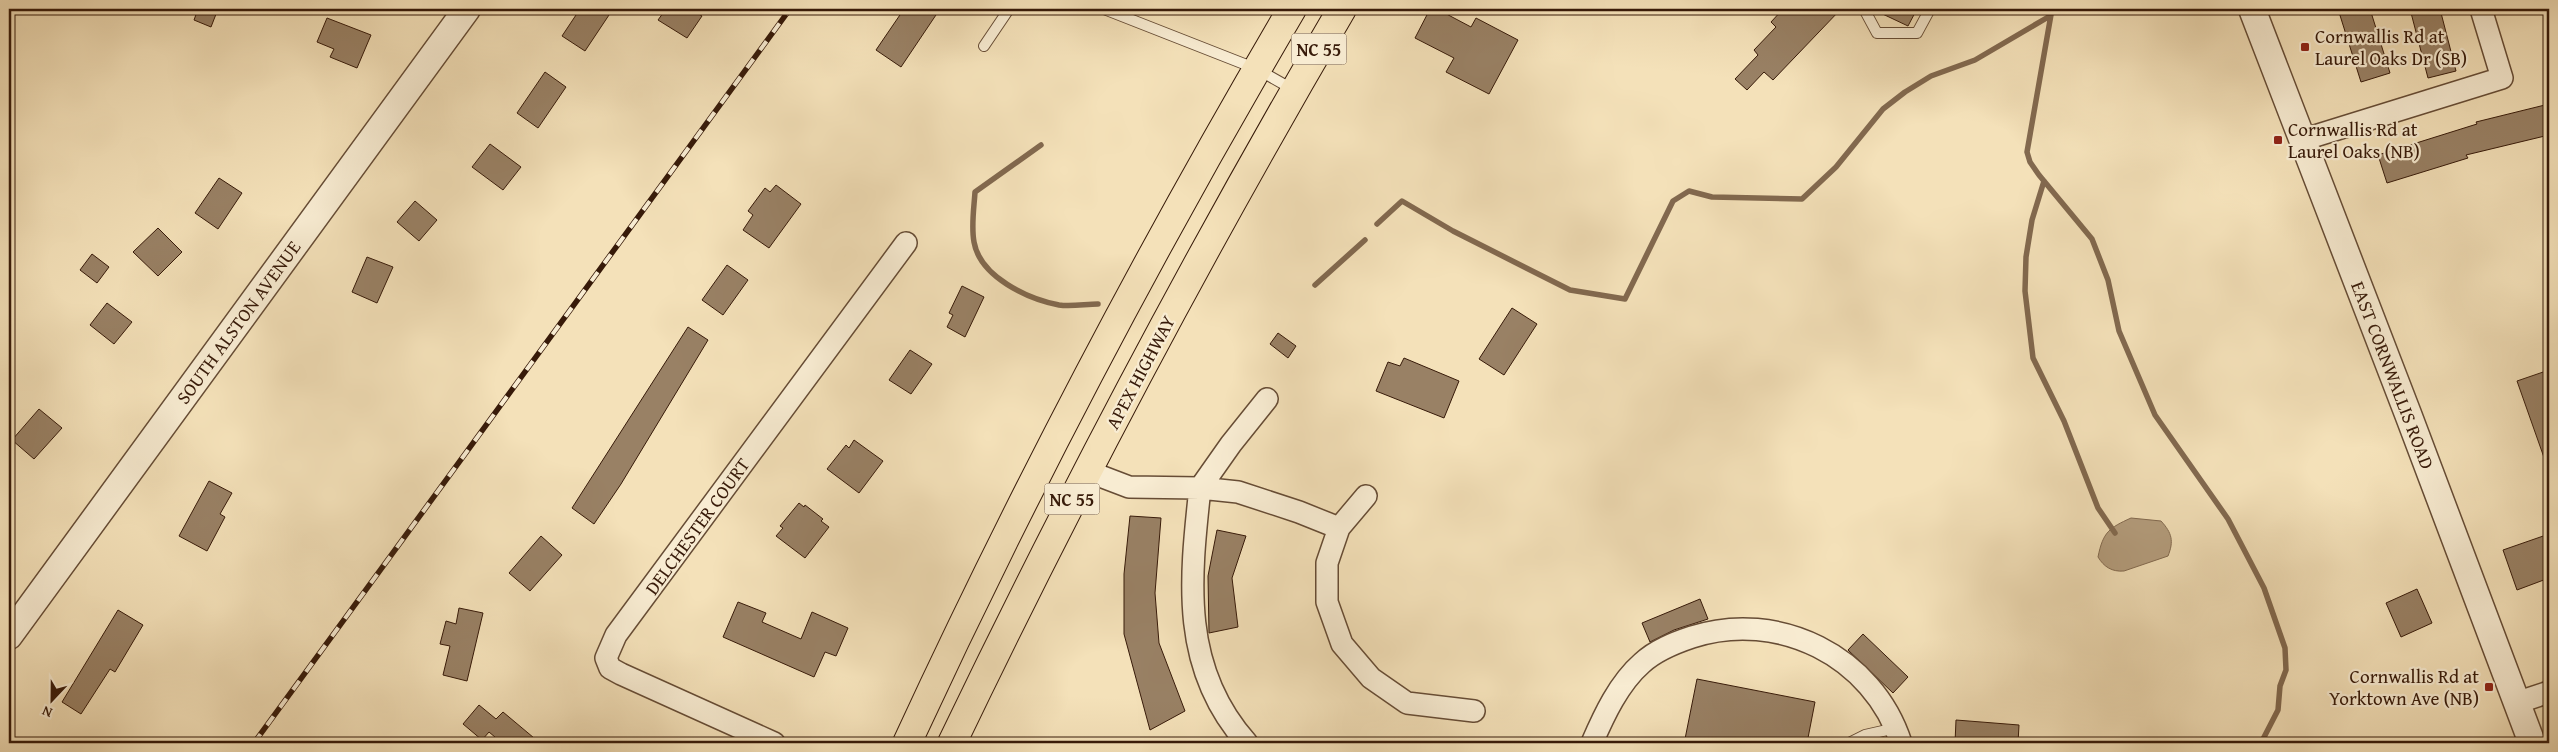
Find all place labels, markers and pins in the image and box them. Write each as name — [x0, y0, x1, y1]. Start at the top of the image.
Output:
place label: Cornwallis Rd at Laurel Oaks Dr (SB) — [2315, 22, 2467, 72]
marker: Cornwallis Rd at Laurel Oaks Dr (SB) — [2299, 41, 2311, 53]
place label: Cornwallis Rd at Laurel Oaks (NB) — [2288, 115, 2420, 165]
marker: Cornwallis Rd at Laurel Oaks (NB) — [2272, 134, 2284, 146]
place label: Cornwallis Rd at Yorktown Ave (NB) — [2329, 662, 2479, 712]
marker: Cornwallis Rd at Yorktown Ave (NB) — [2483, 681, 2495, 693]

